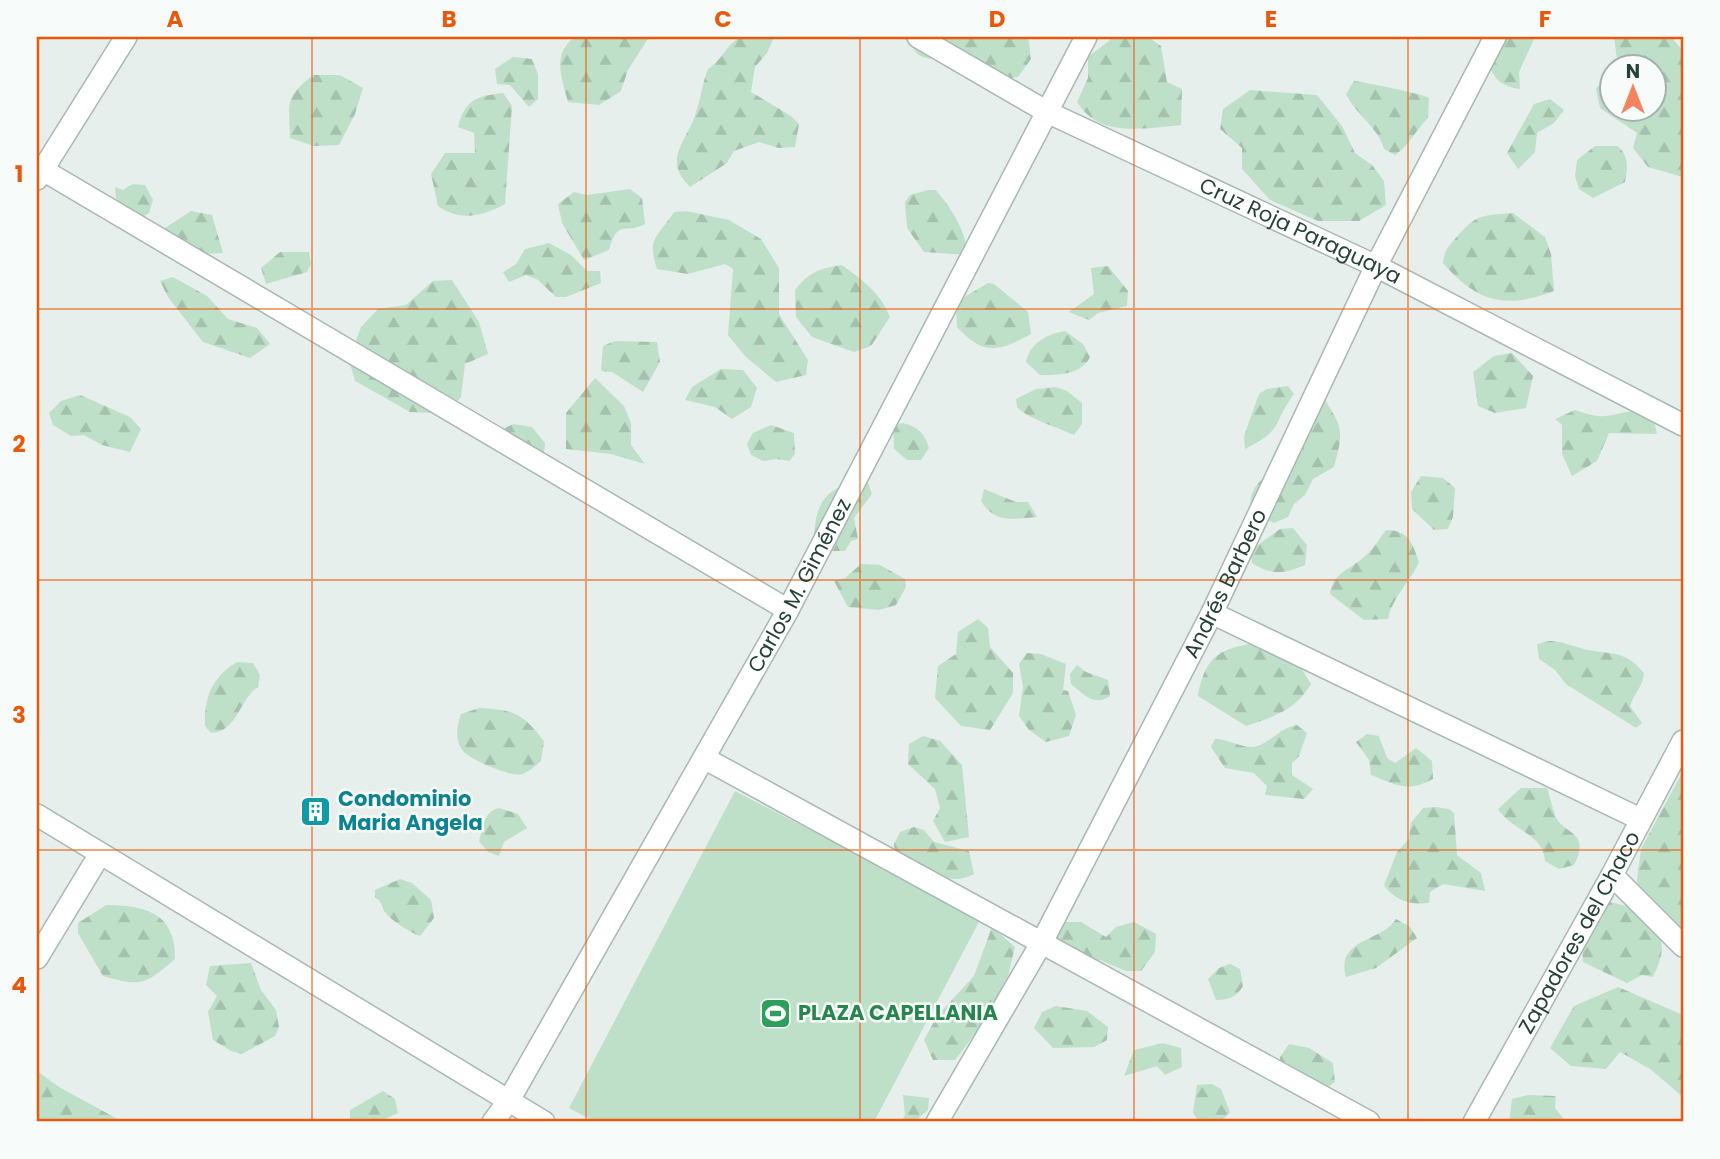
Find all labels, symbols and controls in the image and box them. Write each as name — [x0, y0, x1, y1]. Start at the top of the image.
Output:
text: A — [167, 3, 184, 35]
text: B — [441, 3, 457, 35]
text: C — [714, 3, 732, 35]
text: D — [989, 3, 1005, 35]
text: E — [1265, 3, 1277, 35]
text: F — [1539, 3, 1551, 35]
north arrow — [1598, 52, 1668, 122]
text: N — [1626, 58, 1640, 85]
text: 1 — [15, 158, 23, 190]
street label: Cruz Roja Paraguaya — [1195, 170, 1407, 291]
text: 2 — [12, 428, 26, 460]
street label: Carlos M. Giménez — [740, 493, 858, 678]
street label: Andrés Barbero — [1176, 504, 1273, 663]
text: 3 — [12, 699, 26, 731]
place label: Condominio Maria Angela — [338, 784, 483, 837]
building icon: Condominio Maria Angela — [298, 794, 332, 828]
street label: Zapadores del Chaco — [1511, 826, 1647, 1039]
text: 4 — [11, 969, 27, 1001]
sports icon: PLAZA CAPELLANIA — [758, 996, 792, 1030]
place label: PLAZA CAPELLANIA — [798, 998, 998, 1027]

